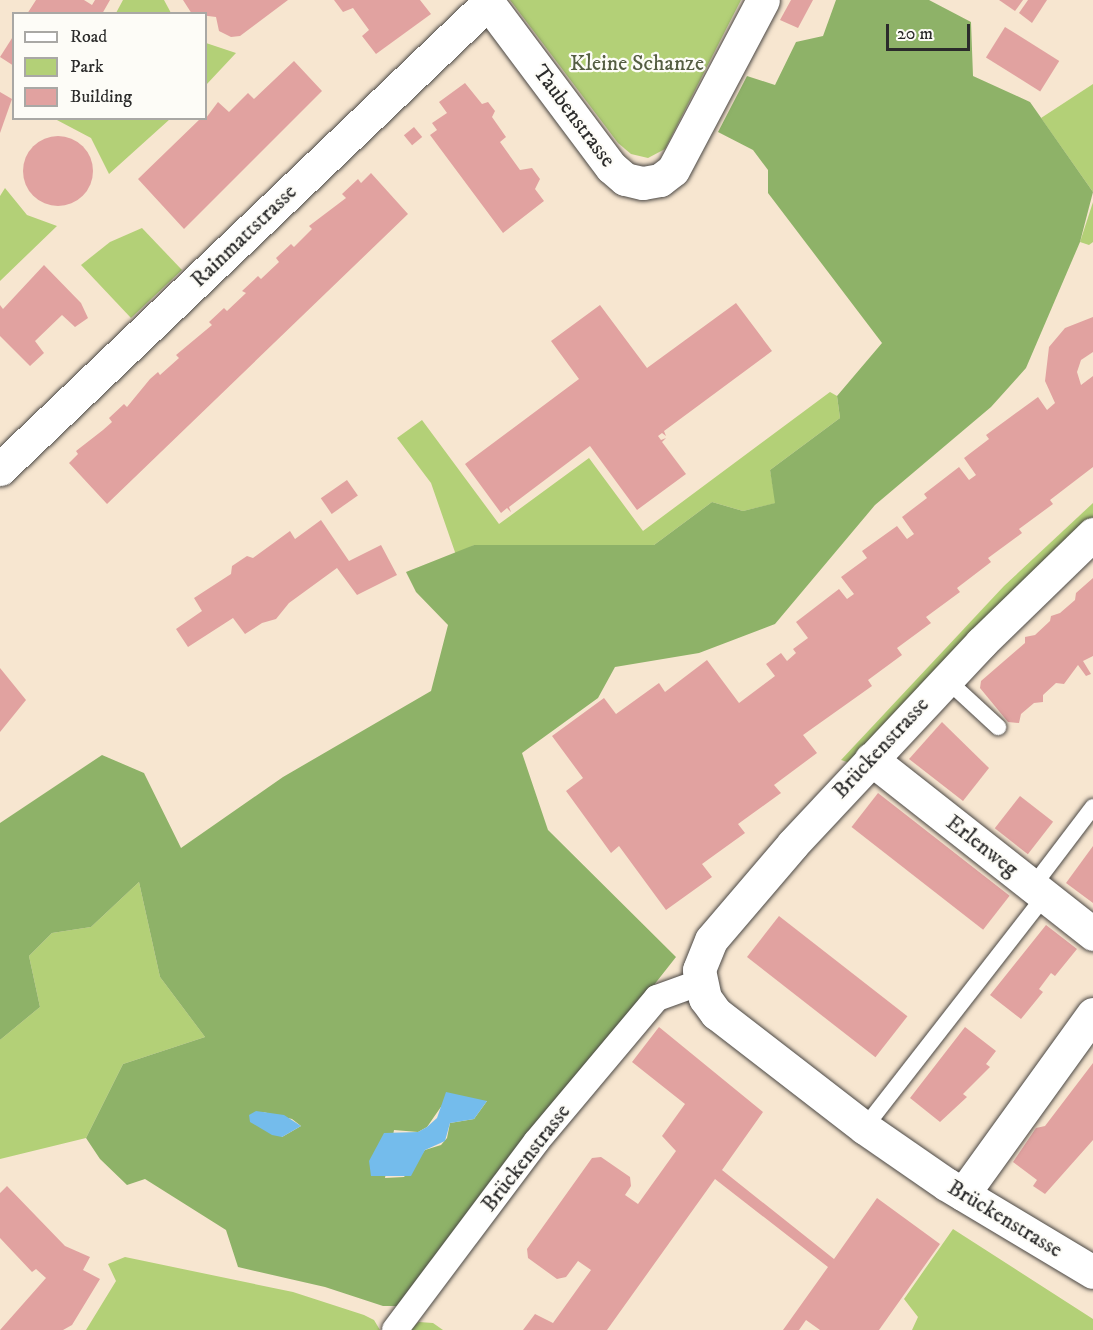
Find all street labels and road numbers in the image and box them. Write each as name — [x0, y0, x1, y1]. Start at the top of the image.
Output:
street label: Taubenstrasse — [527, 60, 621, 172]
street label: Rainmattstrasse — [186, 179, 302, 293]
street label: Brückenstrasse — [827, 692, 935, 804]
street label: Erlenweg — [941, 810, 1023, 882]
street label: Brückenstrasse — [476, 1099, 576, 1217]
street label: Brückenstrasse — [943, 1174, 1067, 1264]

